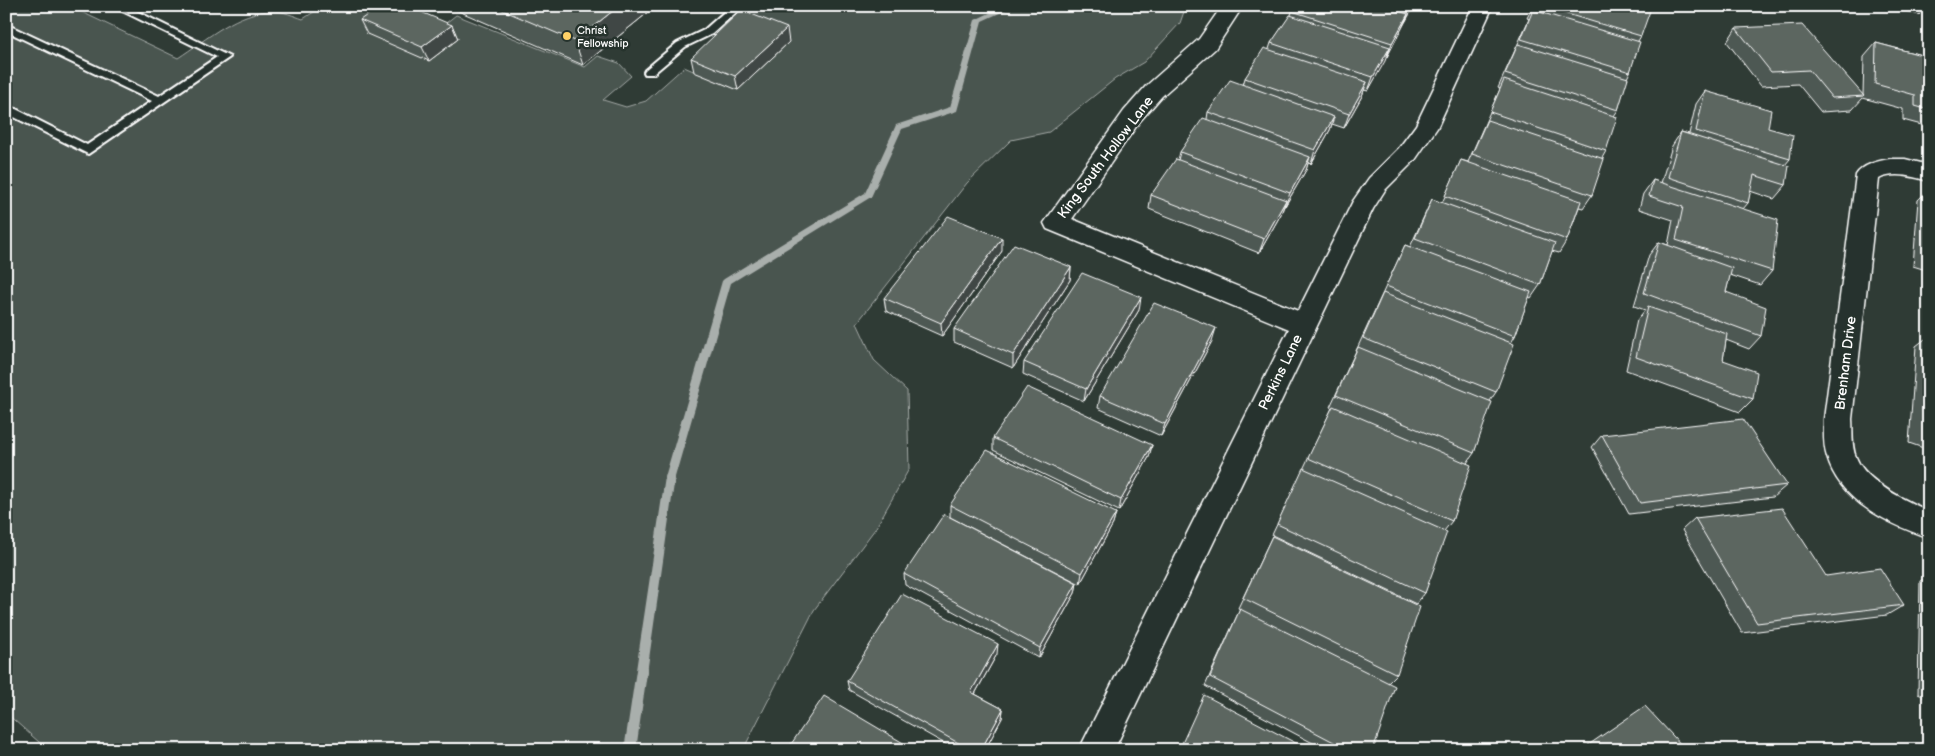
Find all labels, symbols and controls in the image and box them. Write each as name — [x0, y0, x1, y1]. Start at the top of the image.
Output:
place label: Christ Fellowship — [577, 24, 629, 50]
marker: Christ Fellowship — [561, 30, 573, 42]
street label: King South Hollow Lane — [1054, 93, 1157, 222]
street label: Brenham Drive — [1831, 315, 1860, 411]
street label: Perkins Lane — [1255, 332, 1306, 413]

